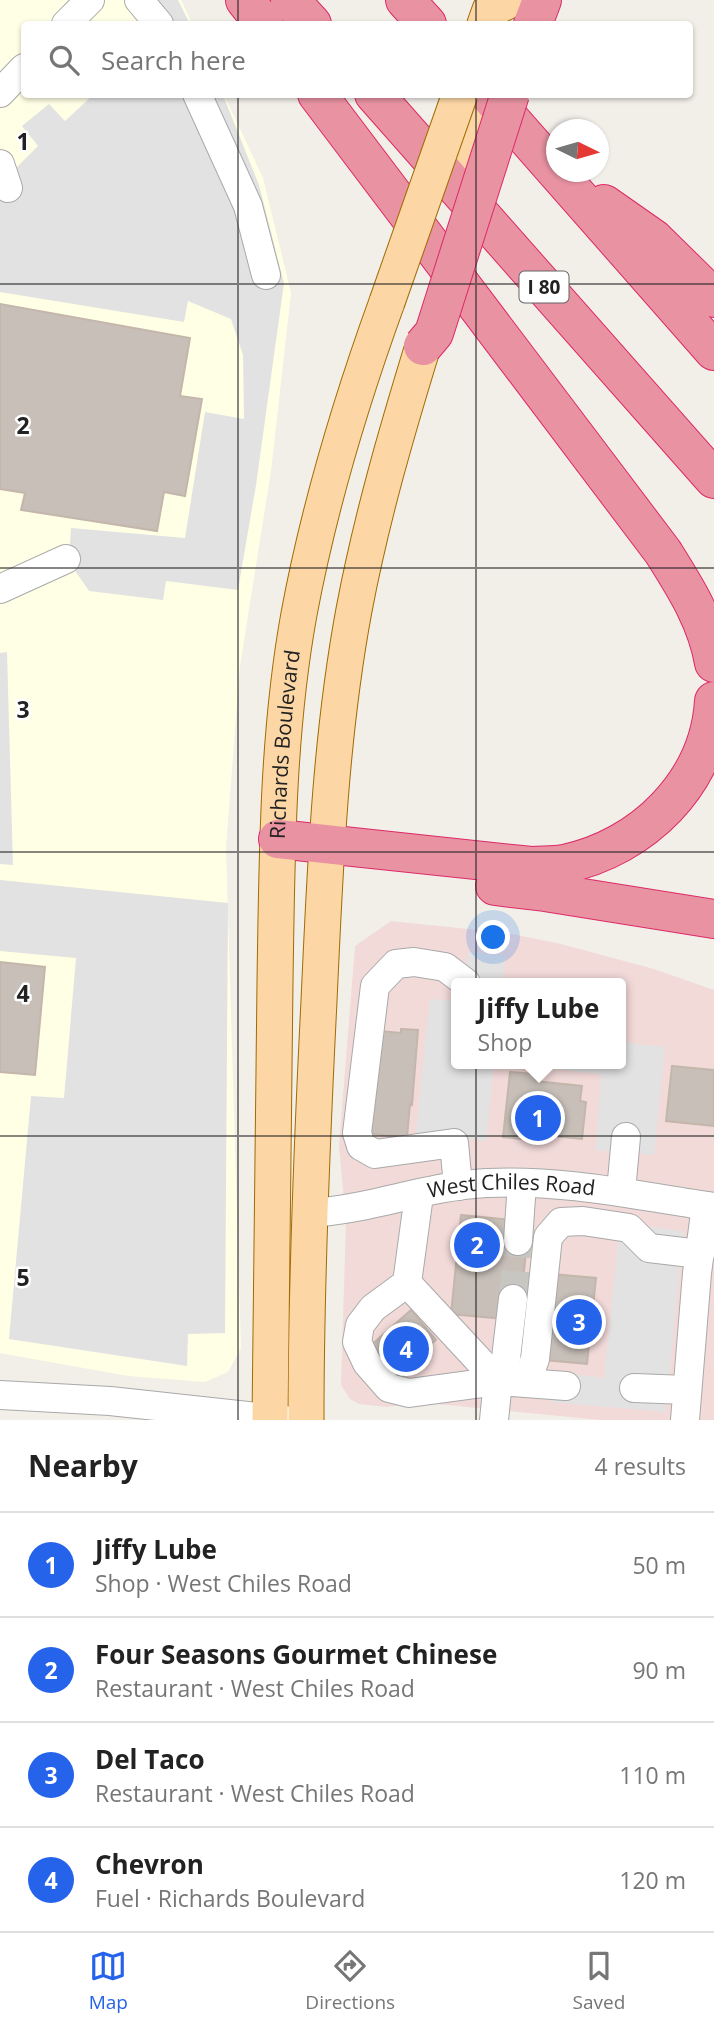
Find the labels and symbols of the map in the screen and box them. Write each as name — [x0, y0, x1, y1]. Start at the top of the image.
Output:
north arrow — [546, 119, 609, 182]
text: 1 — [16, 125, 30, 157]
road number: I 80 — [520, 272, 568, 302]
text: 2 — [16, 409, 30, 441]
street label: Richards Boulevard — [263, 648, 306, 839]
text: 3 — [16, 693, 30, 725]
your location — [476, 920, 510, 954]
text: 4 — [16, 977, 30, 1009]
pin: 1 — [515, 1092, 561, 1144]
street label: West Chiles Road — [425, 1167, 597, 1204]
pin: 2 — [454, 1219, 500, 1271]
text: 5 — [16, 1261, 30, 1293]
pin: 3 — [556, 1296, 602, 1348]
pin: 4 — [383, 1323, 429, 1375]

